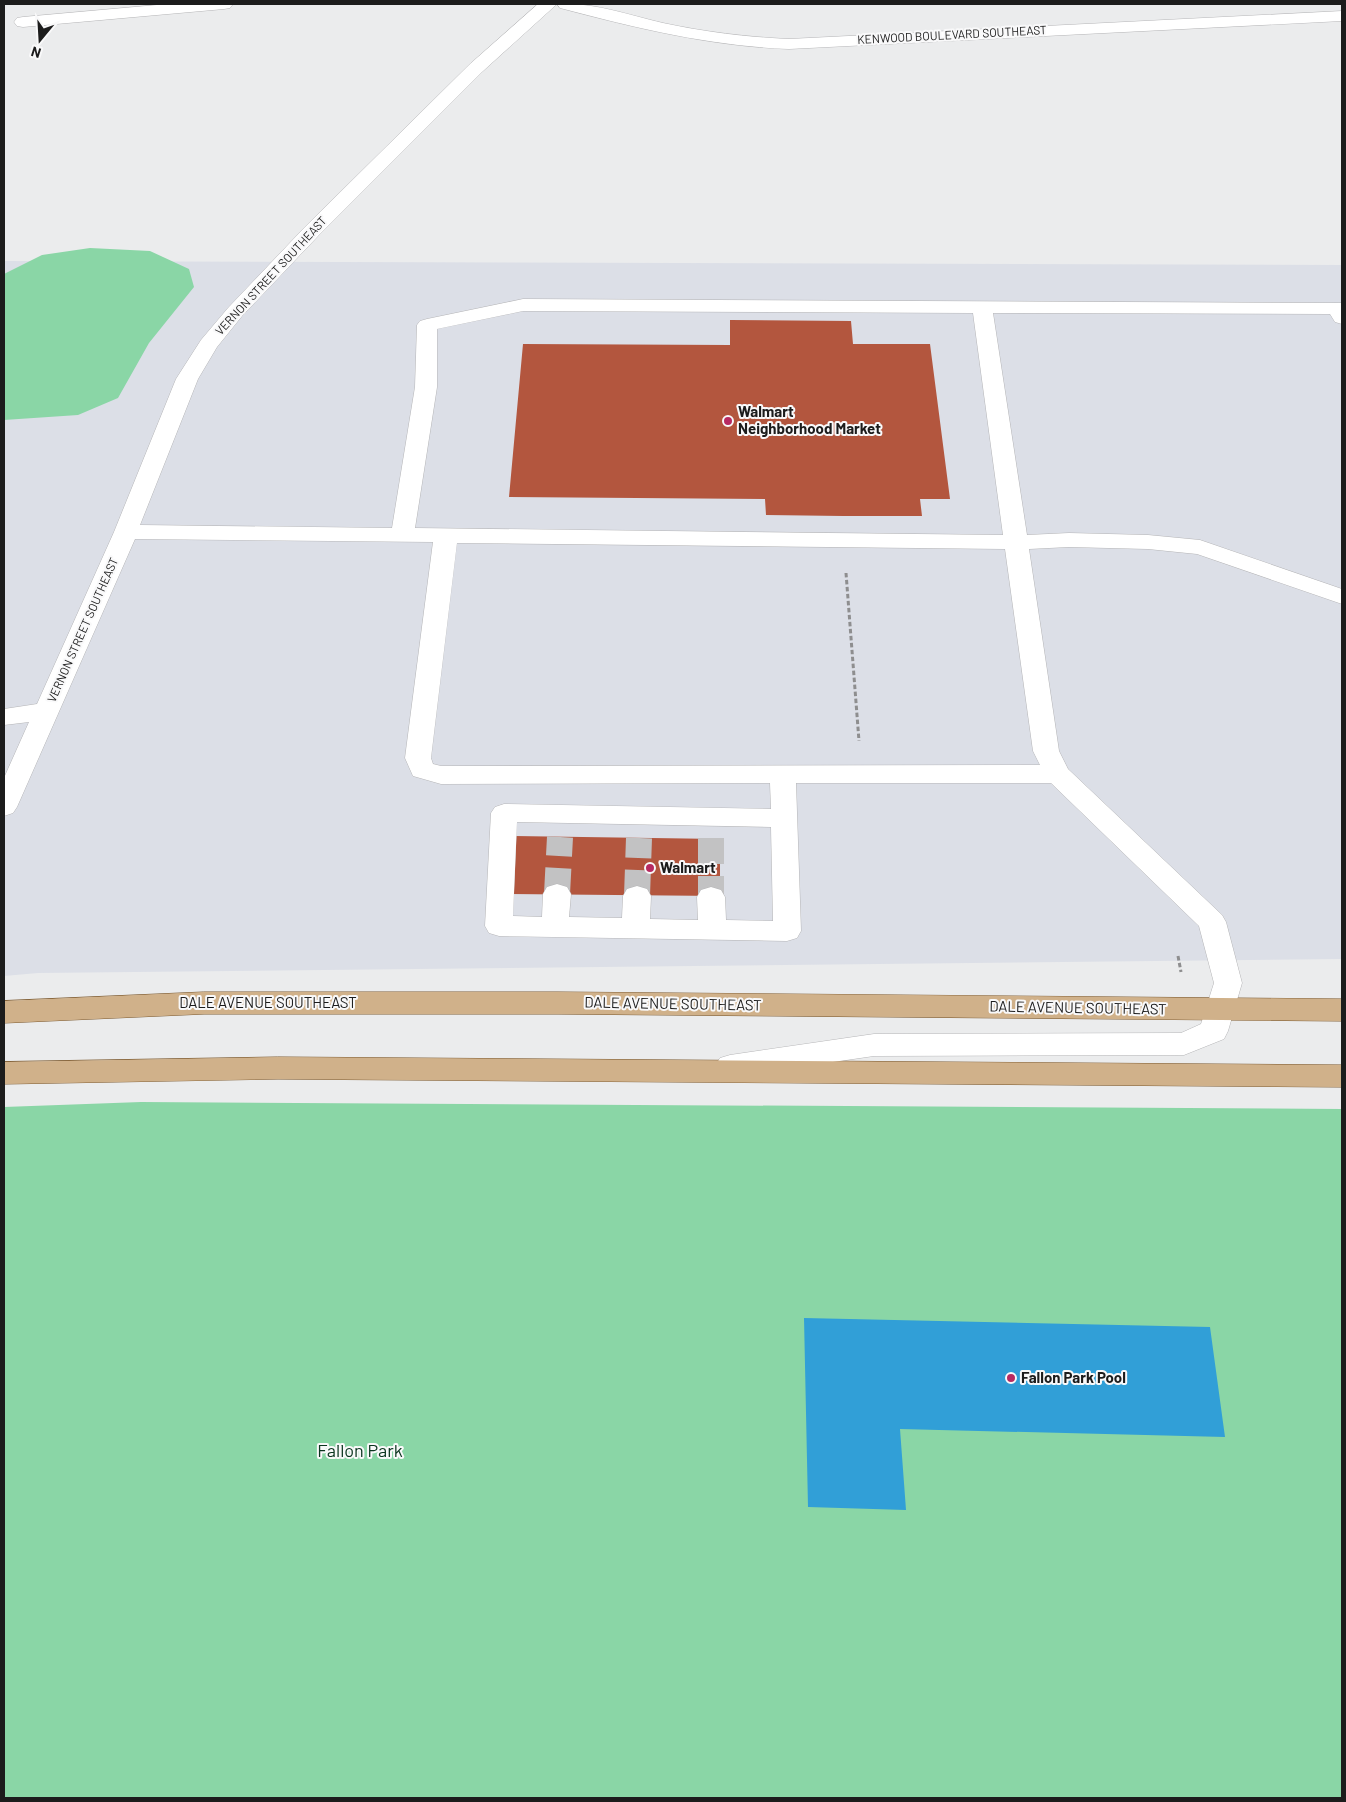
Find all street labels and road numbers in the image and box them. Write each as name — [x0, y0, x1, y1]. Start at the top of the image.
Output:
street label: KENWOOD BOULEVARD SOUTHEAST — [857, 22, 1047, 46]
street label: VERNON STREET SOUTHEAST — [212, 213, 329, 337]
street label: VERNON STREET SOUTHEAST — [44, 555, 120, 704]
street label: DALE AVENUE SOUTHEAST — [584, 992, 762, 1014]
street label: DALE AVENUE SOUTHEAST — [179, 993, 357, 1011]
street label: DALE AVENUE SOUTHEAST — [989, 996, 1167, 1018]

